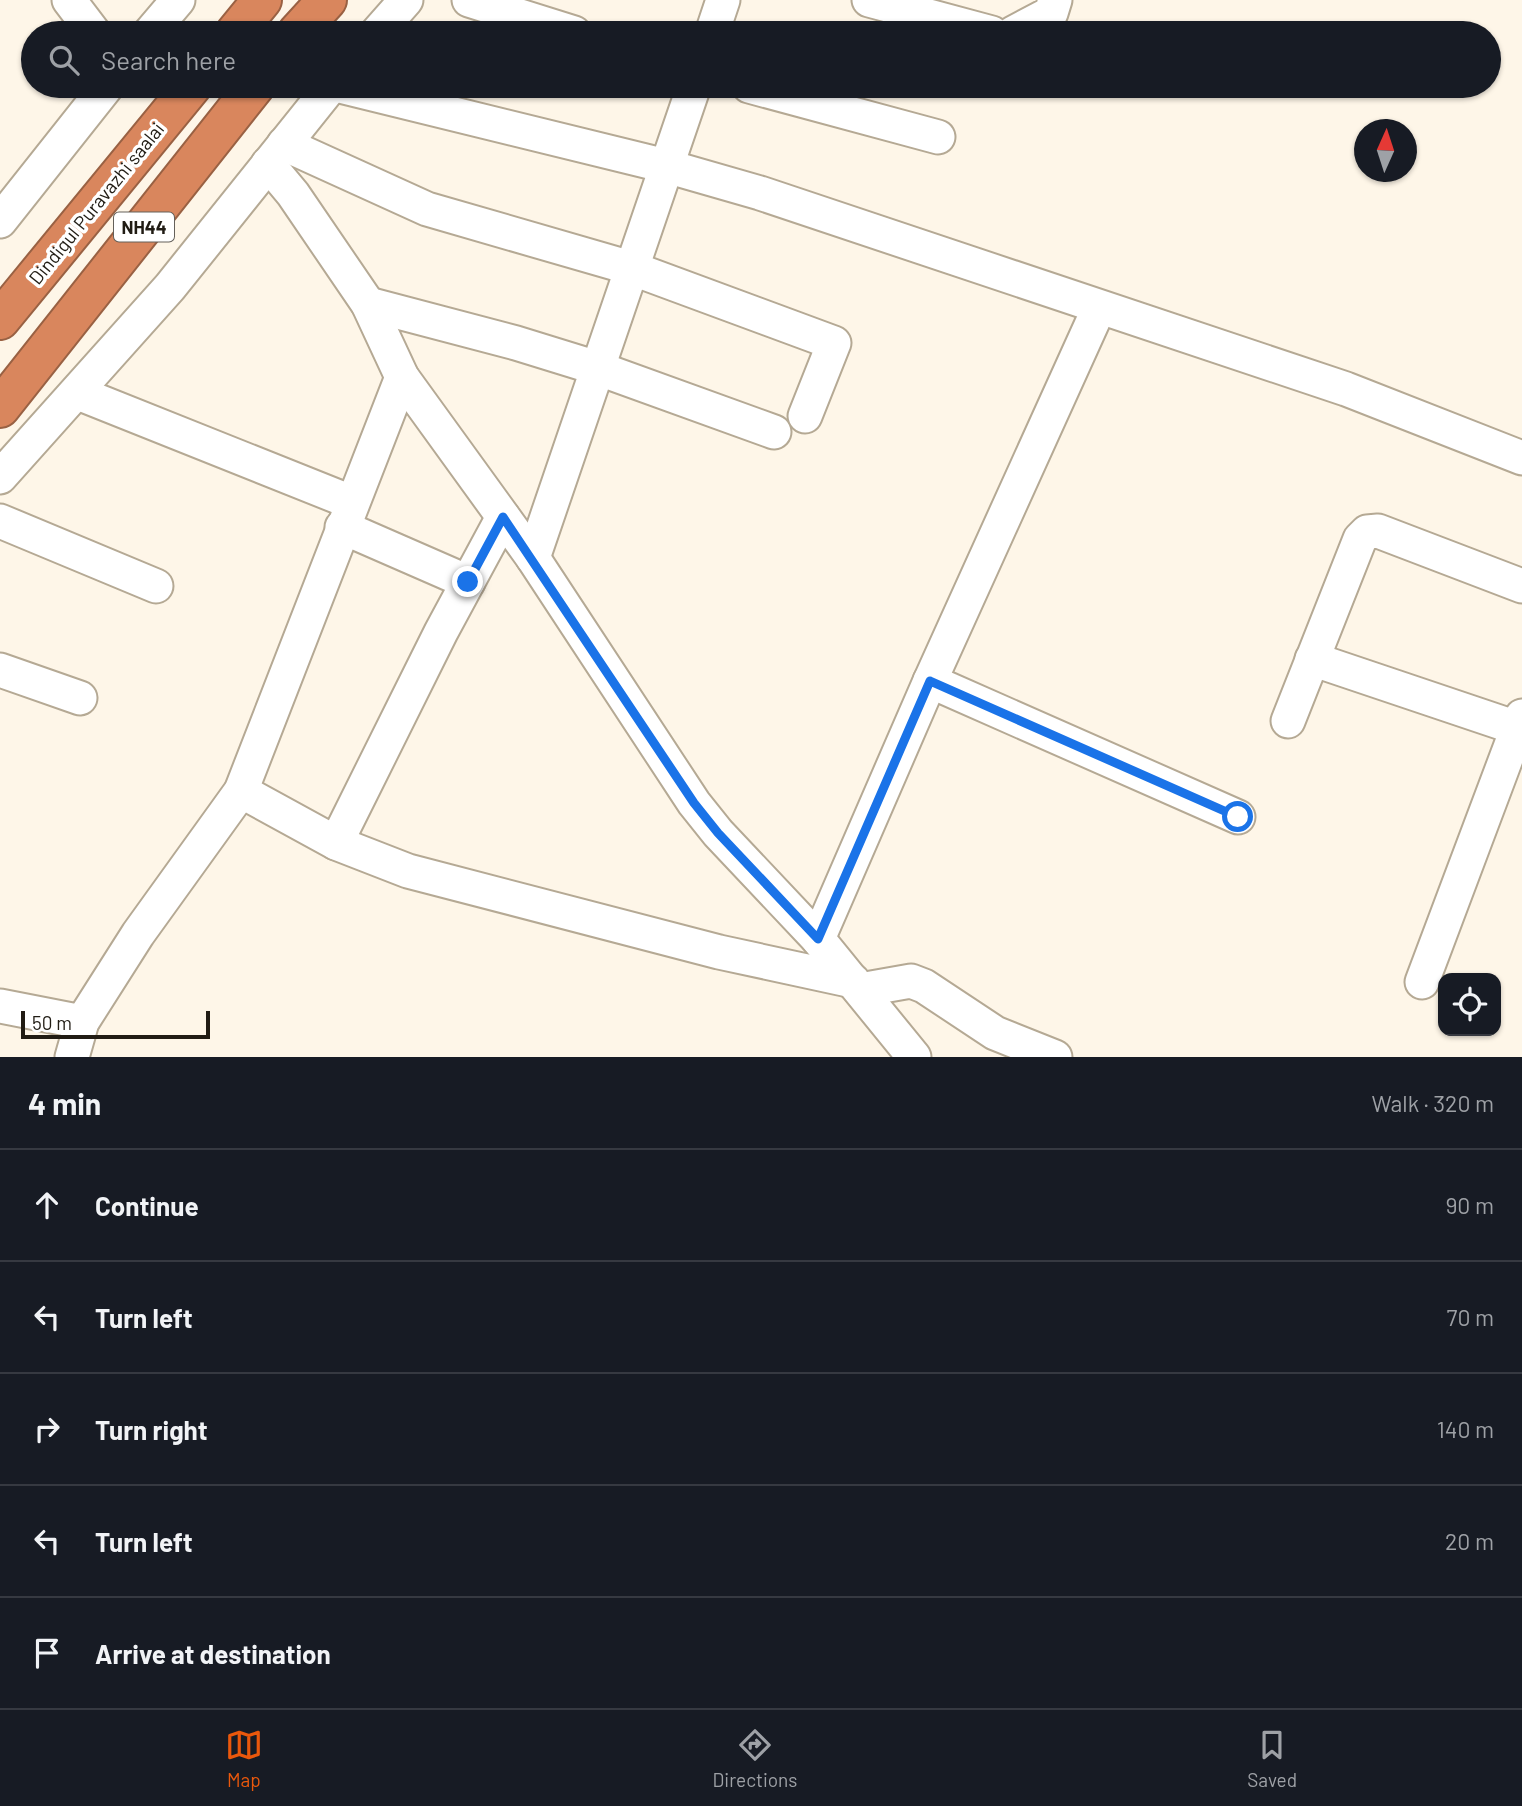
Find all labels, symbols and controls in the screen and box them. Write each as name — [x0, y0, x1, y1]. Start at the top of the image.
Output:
search box — [21, 21, 1501, 98]
icon: search — [45, 41, 83, 79]
text: Search here — [101, 44, 236, 75]
street label: Dindigul Puravazhi saalai — [24, 117, 168, 289]
north arrow — [1354, 119, 1417, 182]
road number: NH44 — [114, 212, 174, 242]
route end — [452, 566, 483, 597]
route start — [1222, 801, 1253, 832]
map controls — [1438, 973, 1501, 1036]
button: locate — [1438, 973, 1501, 1036]
scale bar — [21, 1008, 210, 1040]
text: 50 m — [32, 1011, 72, 1034]
text: 4 min — [28, 1085, 101, 1121]
text: Walk · 320 m — [1372, 1089, 1494, 1117]
icon: ahead — [28, 1186, 66, 1224]
text: Continue — [95, 1190, 199, 1221]
text: 90 m — [1445, 1191, 1494, 1219]
icon: left — [28, 1298, 66, 1336]
text: Turn left — [95, 1302, 193, 1333]
text: 70 m — [1447, 1303, 1494, 1331]
icon: right — [28, 1410, 66, 1448]
text: Turn right — [95, 1414, 208, 1445]
text: 140 m — [1437, 1415, 1494, 1443]
icon: left — [28, 1522, 66, 1560]
text: Turn left — [95, 1526, 193, 1557]
text: 20 m — [1445, 1527, 1494, 1555]
icon: arrive — [28, 1634, 66, 1672]
text: Arrive at destination — [95, 1638, 331, 1669]
tab: Map — [225, 1726, 263, 1791]
tab: Directions — [713, 1726, 798, 1791]
tab: Saved — [1247, 1726, 1297, 1791]

